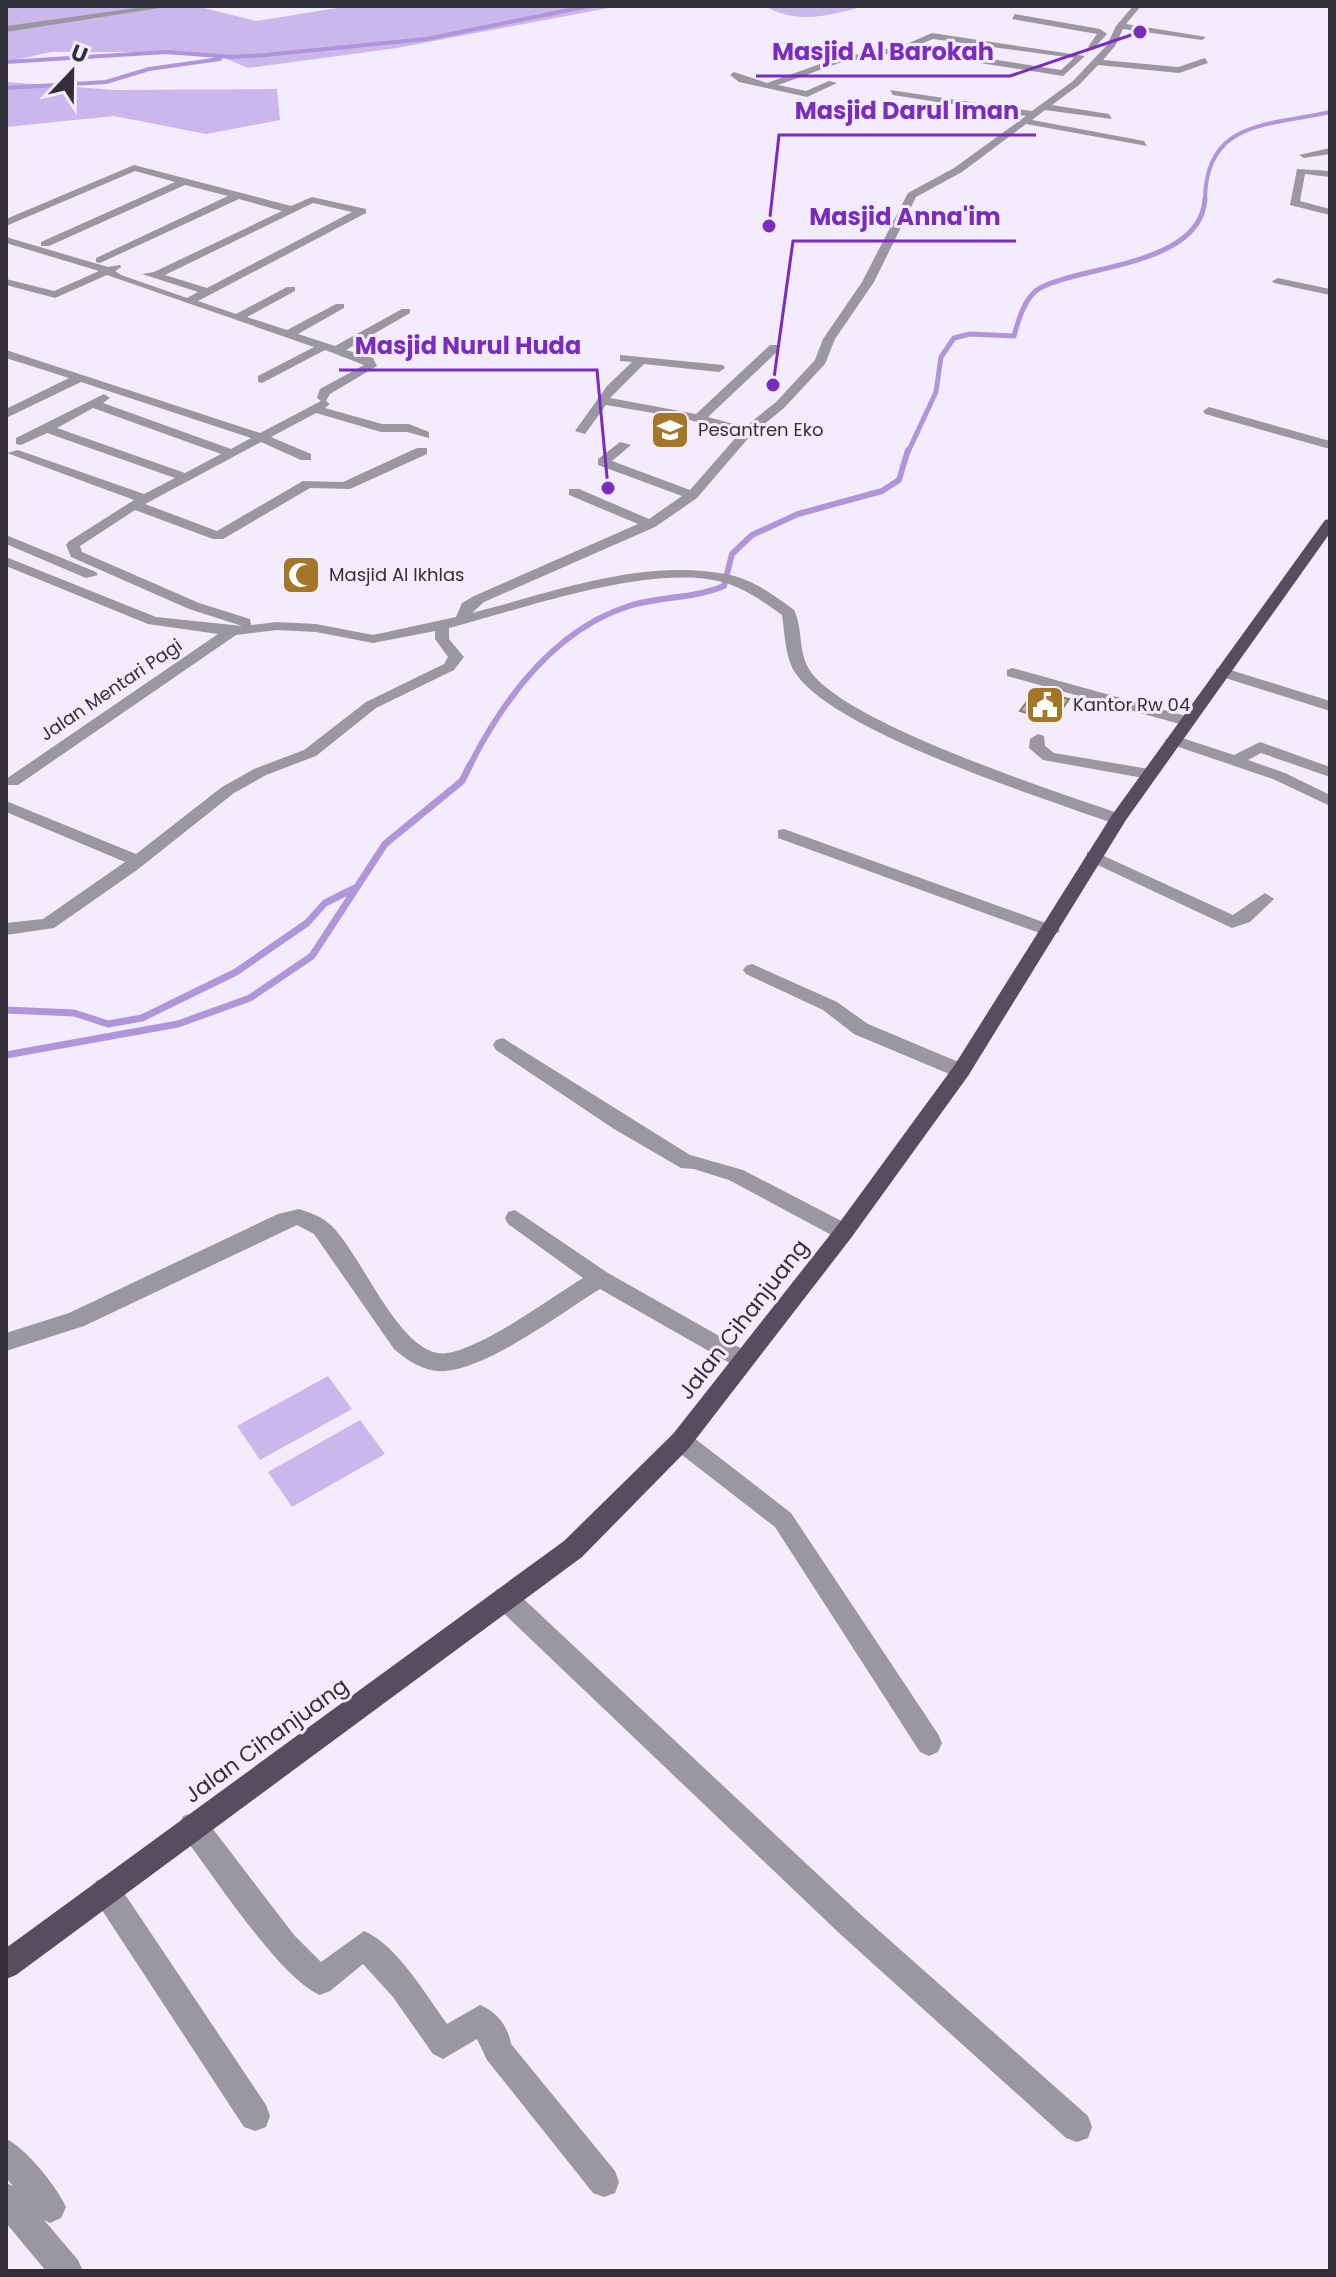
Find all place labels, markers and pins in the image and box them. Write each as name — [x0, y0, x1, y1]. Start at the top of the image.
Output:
callout: Masjid Al Barokah — [756, 28, 1010, 76]
callout: Masjid Darul Iman — [779, 87, 1036, 135]
callout: Masjid Anna'im — [793, 193, 1016, 241]
callout: Masjid Nurul Huda — [339, 322, 597, 370]
school or university icon: Pesantren Eko — [649, 409, 691, 451]
place label: Pesantren Eko — [698, 417, 823, 442]
mosque icon: Masjid Al Ikhlas — [280, 554, 322, 596]
place label: Masjid Al Ikhlas — [329, 562, 465, 587]
public building icon: Kantor Rw 04 — [1024, 684, 1066, 726]
place label: Kantor Rw 04 — [1073, 692, 1190, 717]

